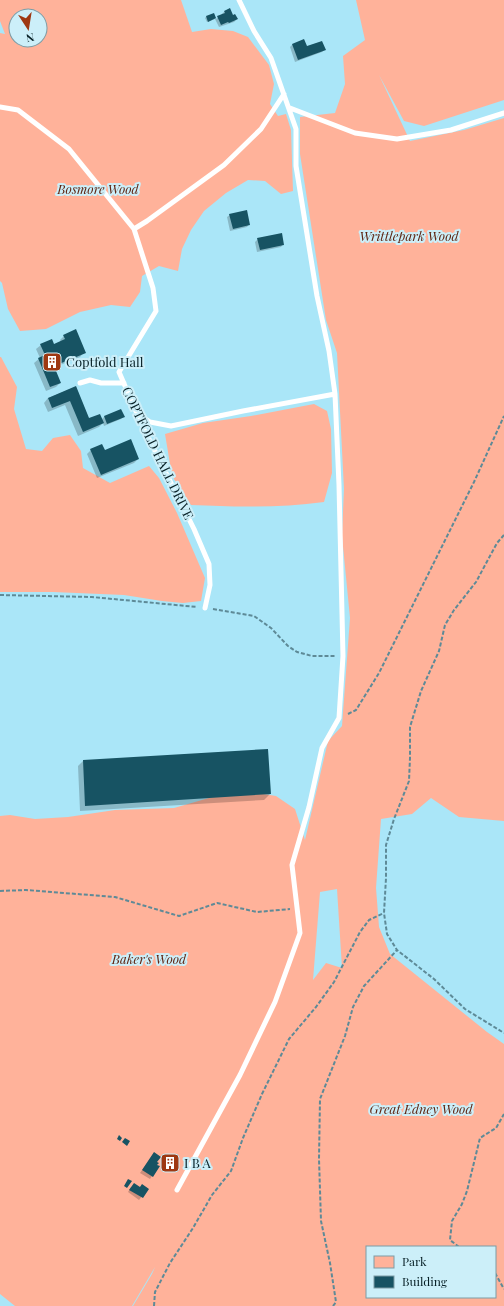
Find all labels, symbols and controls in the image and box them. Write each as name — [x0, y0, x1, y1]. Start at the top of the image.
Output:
north arrow — [8, 8, 48, 48]
text: N — [25, 30, 36, 46]
park label: Bosmore Wood — [56, 180, 140, 197]
park label: Writtlepark Wood — [359, 227, 460, 244]
building icon: Coptfold Hall — [41, 351, 63, 373]
place label: Coptfold Hall — [66, 353, 144, 370]
street label: COPTFOLD HALL DRIVE — [119, 384, 198, 522]
park label: Baker's Wood — [111, 950, 187, 967]
park label: Great Edney Wood — [370, 1100, 473, 1117]
building icon: I B A — [159, 1152, 181, 1174]
place label: I B A — [184, 1154, 212, 1171]
legend — [366, 1246, 496, 1298]
text: Park — [402, 1253, 427, 1269]
text: Building — [402, 1273, 448, 1289]

